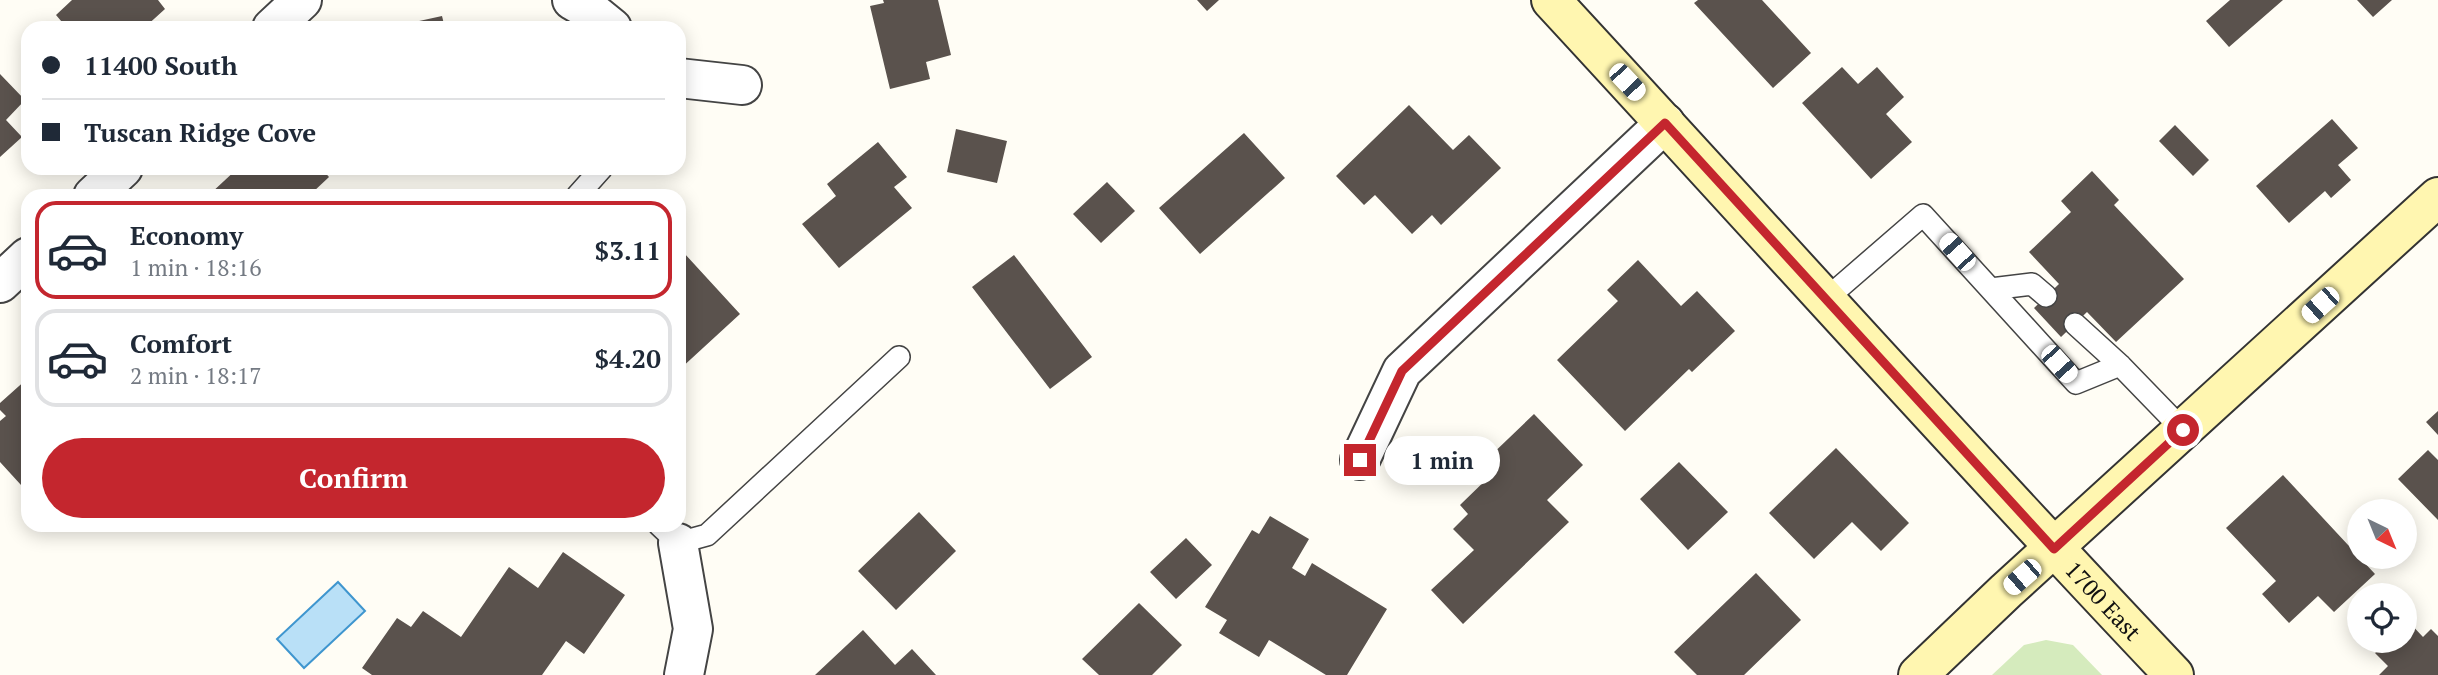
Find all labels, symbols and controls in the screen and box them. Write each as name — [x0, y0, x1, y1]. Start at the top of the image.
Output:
text: 11400 South — [84, 48, 238, 82]
car — [1605, 59, 1650, 105]
text: Tuscan Ridge Cove — [84, 115, 316, 149]
text: Economy — [130, 218, 243, 252]
icon: car — [46, 219, 109, 282]
car — [1936, 229, 1979, 275]
text: $3.11 — [595, 233, 661, 267]
text: 1 min · 18:16 — [130, 252, 262, 283]
car — [2298, 283, 2343, 327]
text: Comfort — [130, 326, 232, 360]
icon: car — [46, 327, 109, 390]
text: $4.20 — [595, 341, 661, 375]
car — [2038, 341, 2081, 387]
text: 2 min · 18:17 — [130, 360, 262, 391]
route start — [2167, 414, 2199, 446]
callout: 1 min — [1384, 435, 1500, 484]
button: Confirm — [42, 438, 665, 518]
route end — [1344, 444, 1376, 476]
text: 1 min — [1411, 445, 1473, 476]
north arrow — [2347, 499, 2417, 569]
map controls — [2347, 499, 2417, 653]
street label: 1700 East — [2059, 554, 2149, 647]
car — [2000, 555, 2045, 599]
button: locate — [2347, 583, 2417, 653]

